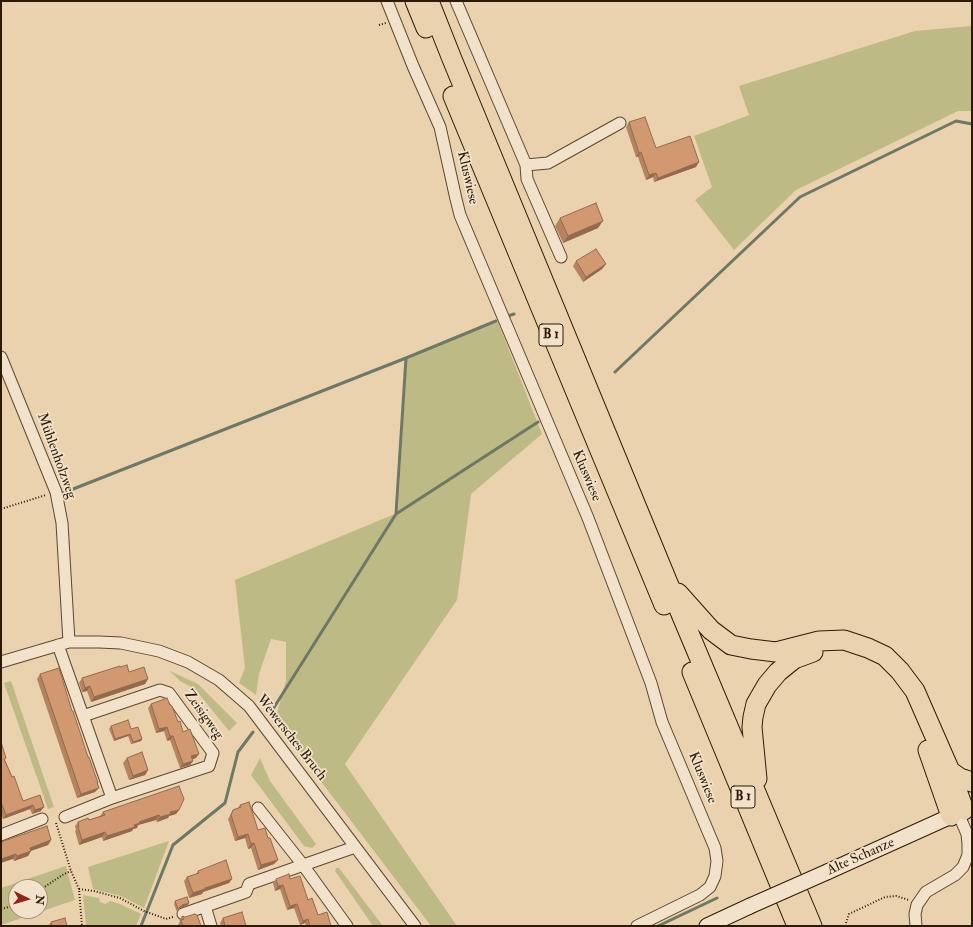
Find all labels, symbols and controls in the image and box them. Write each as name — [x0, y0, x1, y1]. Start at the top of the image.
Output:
street label: Kluswiese — [453, 150, 481, 206]
road number: B 1 — [539, 324, 563, 346]
street label: Mühlenholzweg — [33, 411, 79, 501]
street label: Kluswiese — [568, 448, 604, 504]
street label: Zeisigweg — [180, 687, 226, 743]
street label: Wewersches Bruch — [252, 692, 330, 784]
street label: Kluswiese — [684, 750, 720, 806]
road number: B 1 — [731, 786, 755, 808]
street label: Alte Schanze — [825, 835, 897, 879]
north arrow — [8, 879, 48, 919]
text: N — [33, 895, 46, 905]

